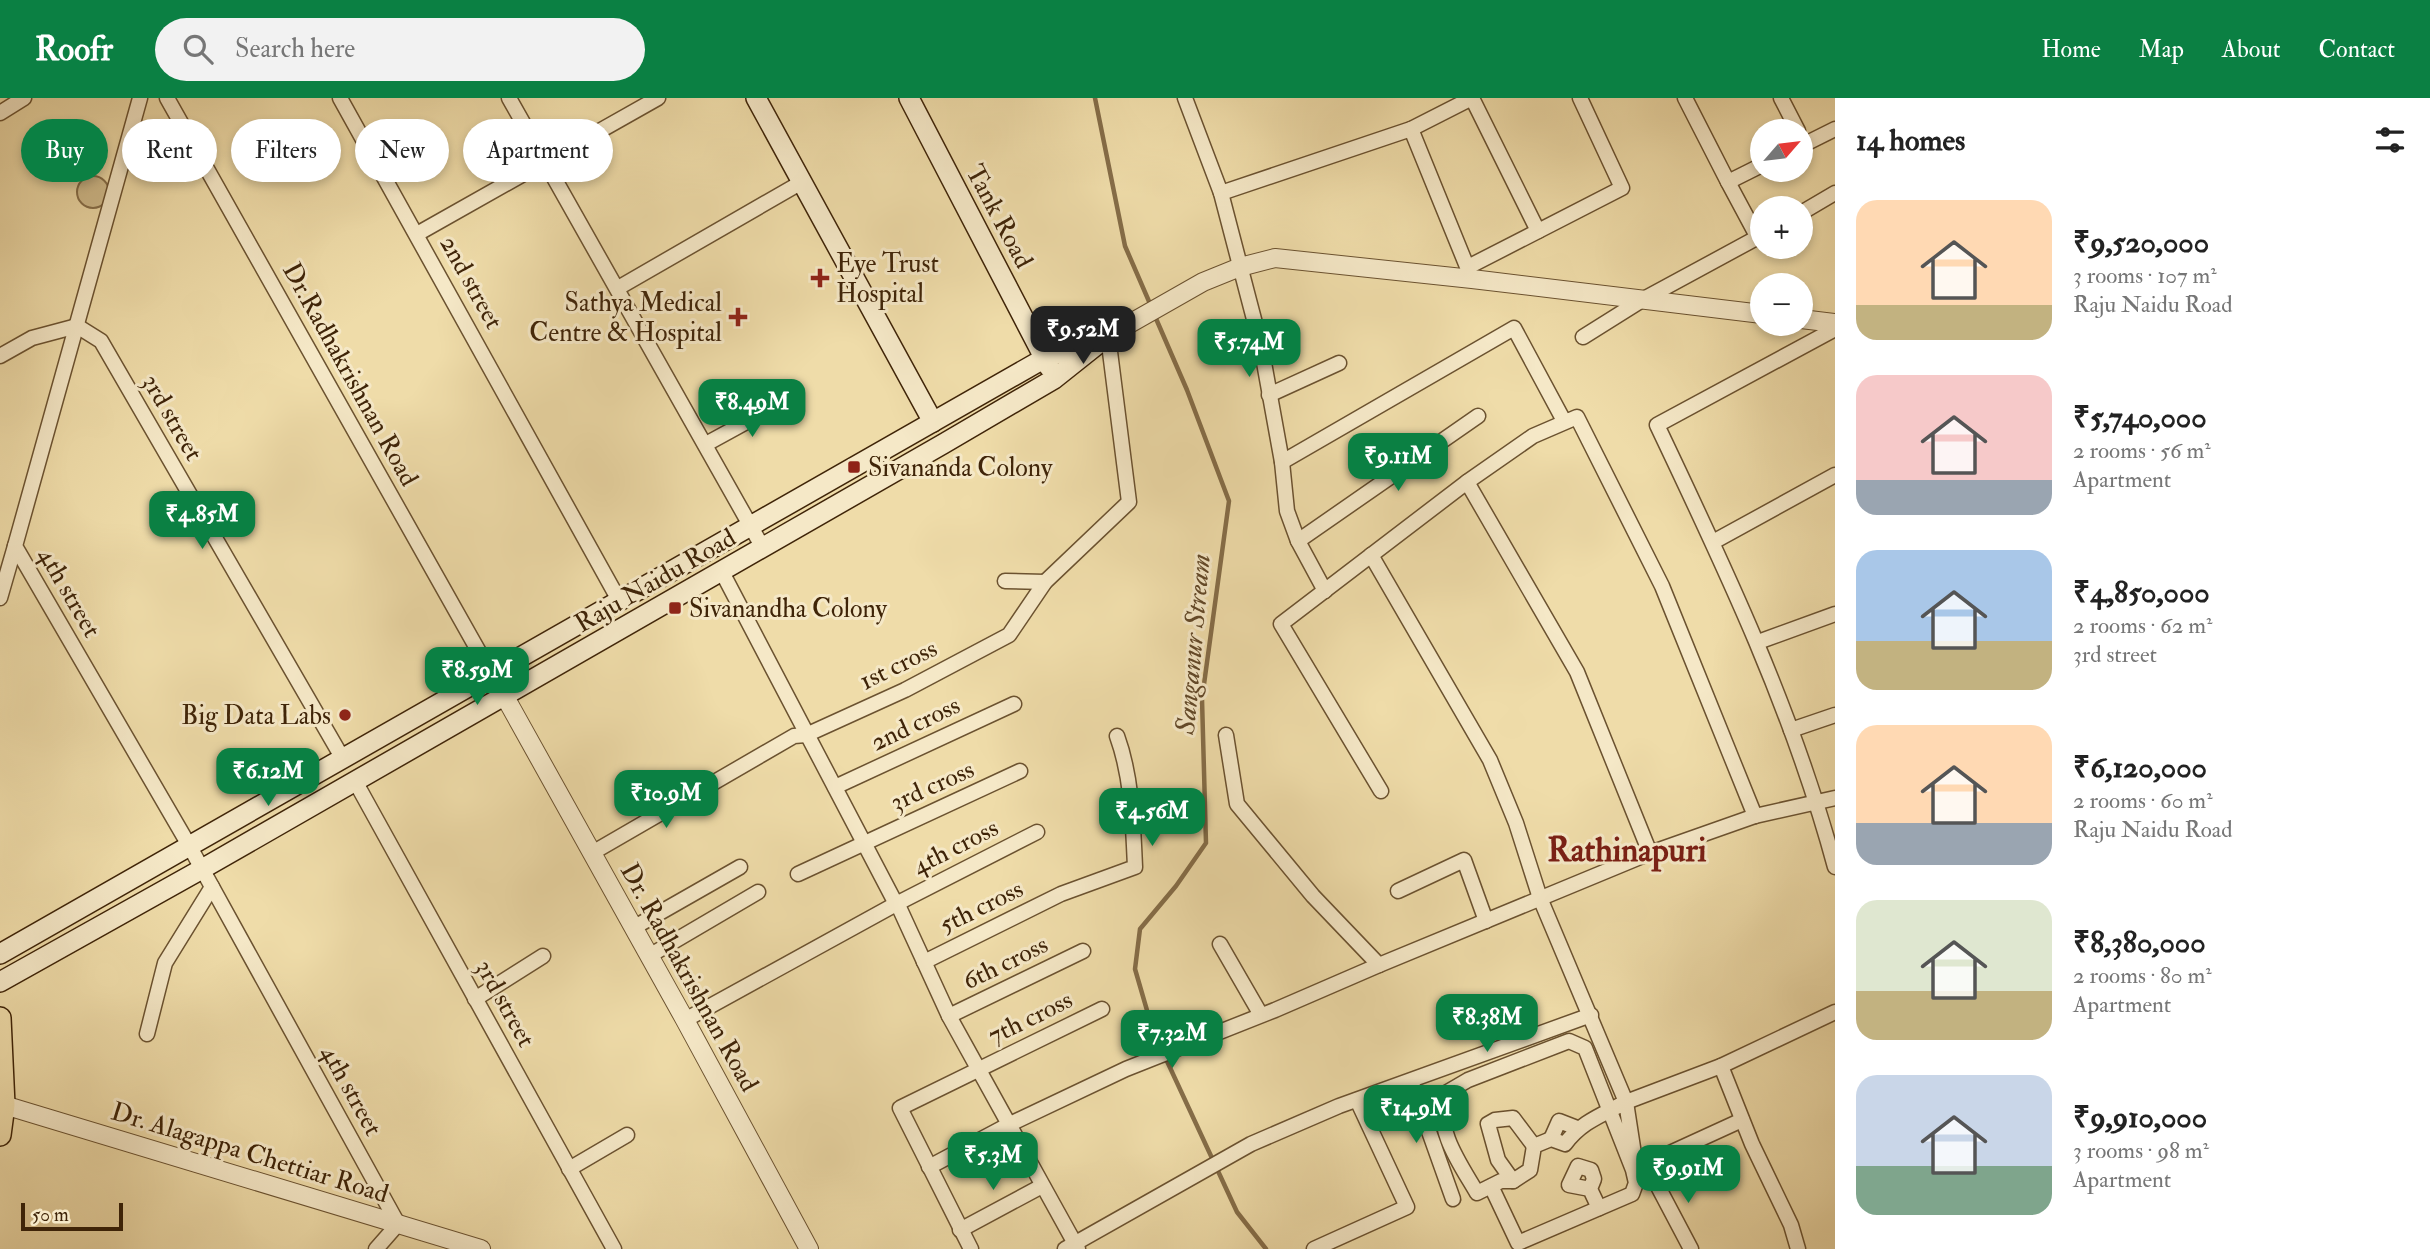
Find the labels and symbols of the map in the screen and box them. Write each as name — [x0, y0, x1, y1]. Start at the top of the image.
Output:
north arrow — [1750, 119, 1813, 182]
street label: Tank Road — [959, 159, 1040, 274]
street label: 2nd street — [432, 230, 510, 335]
place label: Eye Trust Hospital — [836, 248, 939, 311]
street label: Dr.Radhakrishnan Road — [275, 257, 425, 492]
marker: Eye Trust Hospital — [810, 268, 830, 288]
place label: Sathya Medical Centre & Hospital — [529, 287, 722, 350]
pin: ₹9.52M — [1026, 306, 1140, 366]
marker: Sathya Medical Centre & Hospital — [728, 307, 748, 327]
pin: ₹5.74M — [1192, 320, 1306, 379]
street label: 3rd street — [135, 368, 210, 467]
pin: ₹8.49M — [695, 380, 809, 439]
pin: ₹9.11M — [1341, 434, 1455, 493]
place label: Sivananda Colony — [868, 452, 1053, 484]
marker: Sivananda Colony — [846, 459, 862, 475]
pin: ₹4.85M — [145, 491, 259, 551]
street label: Raju Naidu Road — [569, 522, 742, 640]
street label: 4th street — [31, 542, 108, 643]
water label: Sanganur Stream — [1168, 552, 1219, 737]
place label: Sivanandha Colony — [689, 593, 888, 625]
marker: Sivanandha Colony — [667, 600, 683, 616]
street label: 1st cross — [854, 632, 943, 697]
pin: ₹8.59M — [420, 648, 534, 707]
street label: 2nd cross — [866, 689, 965, 759]
place label: Big Data Labs — [181, 700, 331, 732]
marker: Big Data Labs — [337, 707, 353, 723]
pin: ₹6.12M — [211, 748, 325, 808]
street label: 3rd cross — [886, 753, 979, 818]
pin: ₹10.9M — [609, 770, 723, 830]
pin: ₹4.56M — [1095, 788, 1209, 848]
street label: 4th cross — [907, 812, 1004, 882]
district label: Rathinapuri — [1547, 830, 1707, 872]
street label: Dr. Radhakrishnan Road — [613, 858, 765, 1097]
street label: 5th cross — [934, 873, 1029, 941]
street label: 6th cross — [957, 929, 1053, 997]
street label: 3rd street — [468, 954, 542, 1053]
street label: 7th cross — [983, 984, 1078, 1052]
pin: ₹8.38M — [1430, 995, 1544, 1054]
pin: ₹7.32M — [1115, 1010, 1229, 1070]
street label: 4th street — [313, 1040, 389, 1141]
pin: ₹14.9M — [1359, 1086, 1473, 1145]
street label: Dr. Alagappa Chettiar Road — [107, 1096, 392, 1211]
pin: ₹5.3M — [944, 1132, 1042, 1192]
pin: ₹9.91M — [1631, 1146, 1745, 1205]
scale bar — [21, 1200, 122, 1232]

